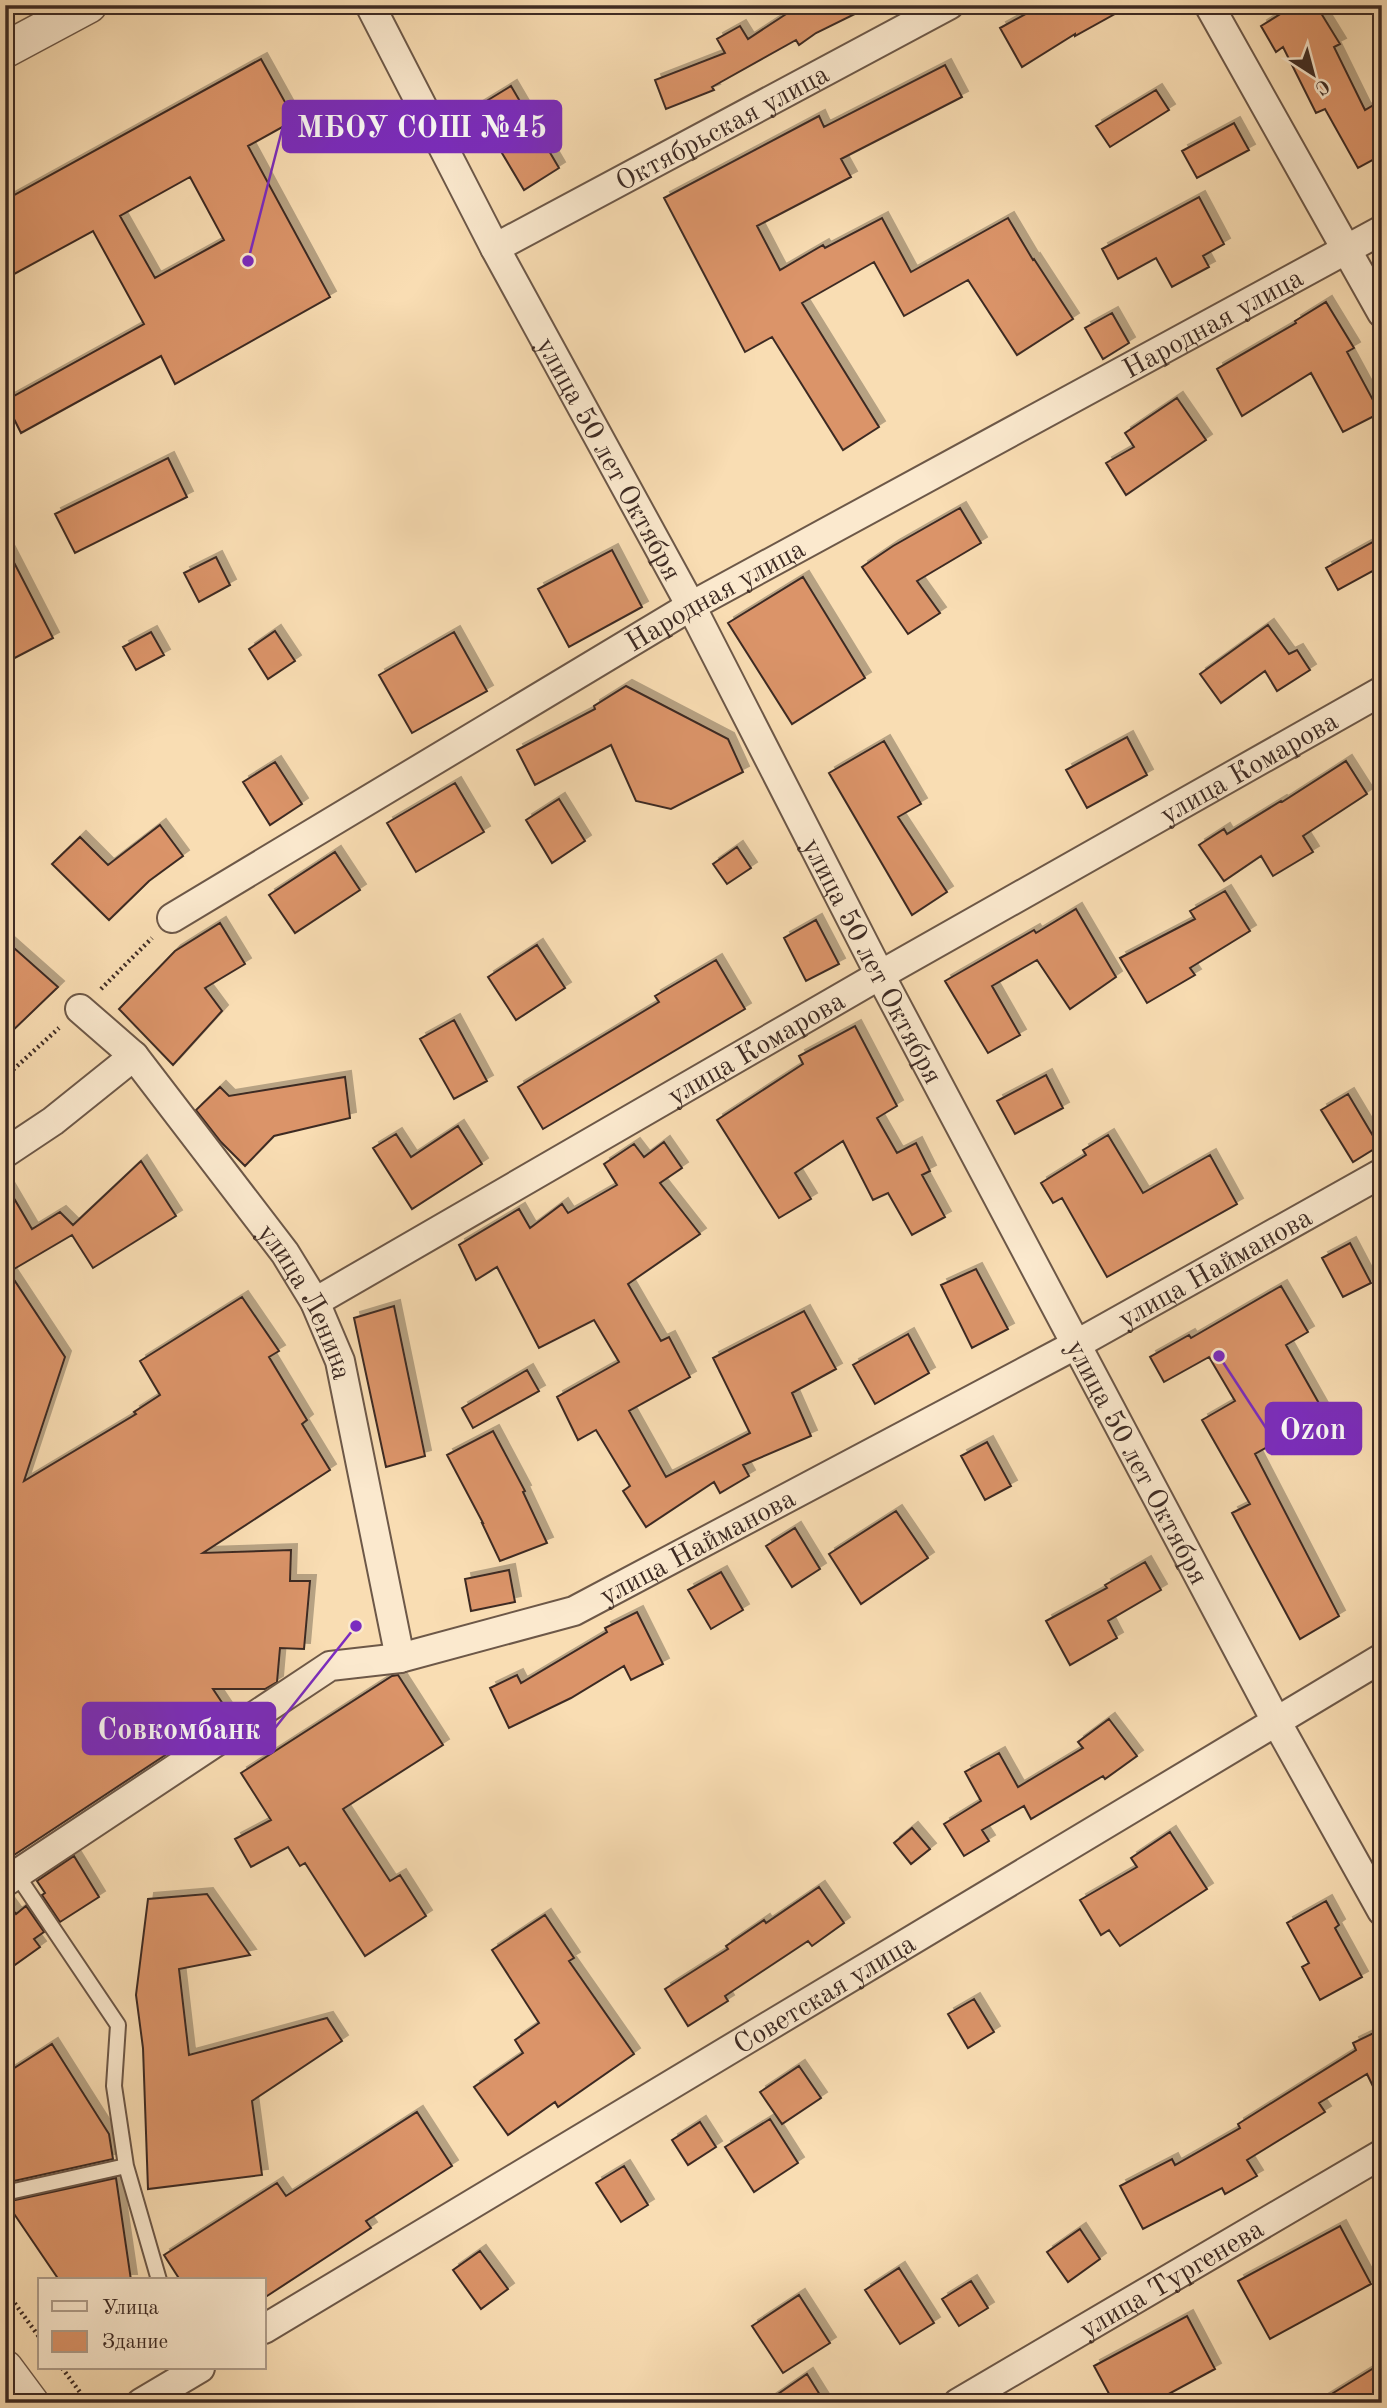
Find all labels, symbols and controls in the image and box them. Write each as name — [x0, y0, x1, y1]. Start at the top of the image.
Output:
north arrow — [1278, 38, 1348, 108]
street label: Октябрьская улица — [612, 61, 834, 198]
text: С — [1311, 74, 1332, 97]
callout: МБОУ СОШ №45 — [283, 101, 561, 152]
text: МБОУ СОШ №45 — [297, 114, 547, 144]
street label: Народная улица — [1119, 265, 1309, 385]
street label: улица 50 лет Октября — [530, 334, 685, 586]
street label: Народная улица — [622, 536, 811, 659]
street label: улица Комарова — [1156, 708, 1344, 831]
street label: улица 50 лет Октября — [795, 835, 946, 1089]
street label: улица Комарова — [664, 987, 851, 1112]
street label: улица Найманова — [1114, 1204, 1318, 1335]
street label: улица Ленина — [251, 1220, 354, 1383]
street label: улица 50 лет Октября — [1059, 1336, 1212, 1590]
callout: Ozon — [1266, 1403, 1361, 1454]
text: Ozon — [1280, 1416, 1346, 1446]
street label: улица Найманова — [596, 1485, 801, 1612]
callout: Совкомбанк — [83, 1703, 275, 1754]
text: Совкомбанк — [97, 1716, 261, 1746]
street label: Советская улица — [730, 1930, 921, 2061]
street label: улица Тургенева — [1076, 2216, 1269, 2345]
legend — [38, 2278, 266, 2370]
text: Улица — [102, 2298, 159, 2319]
text: Здание — [102, 2332, 168, 2353]

